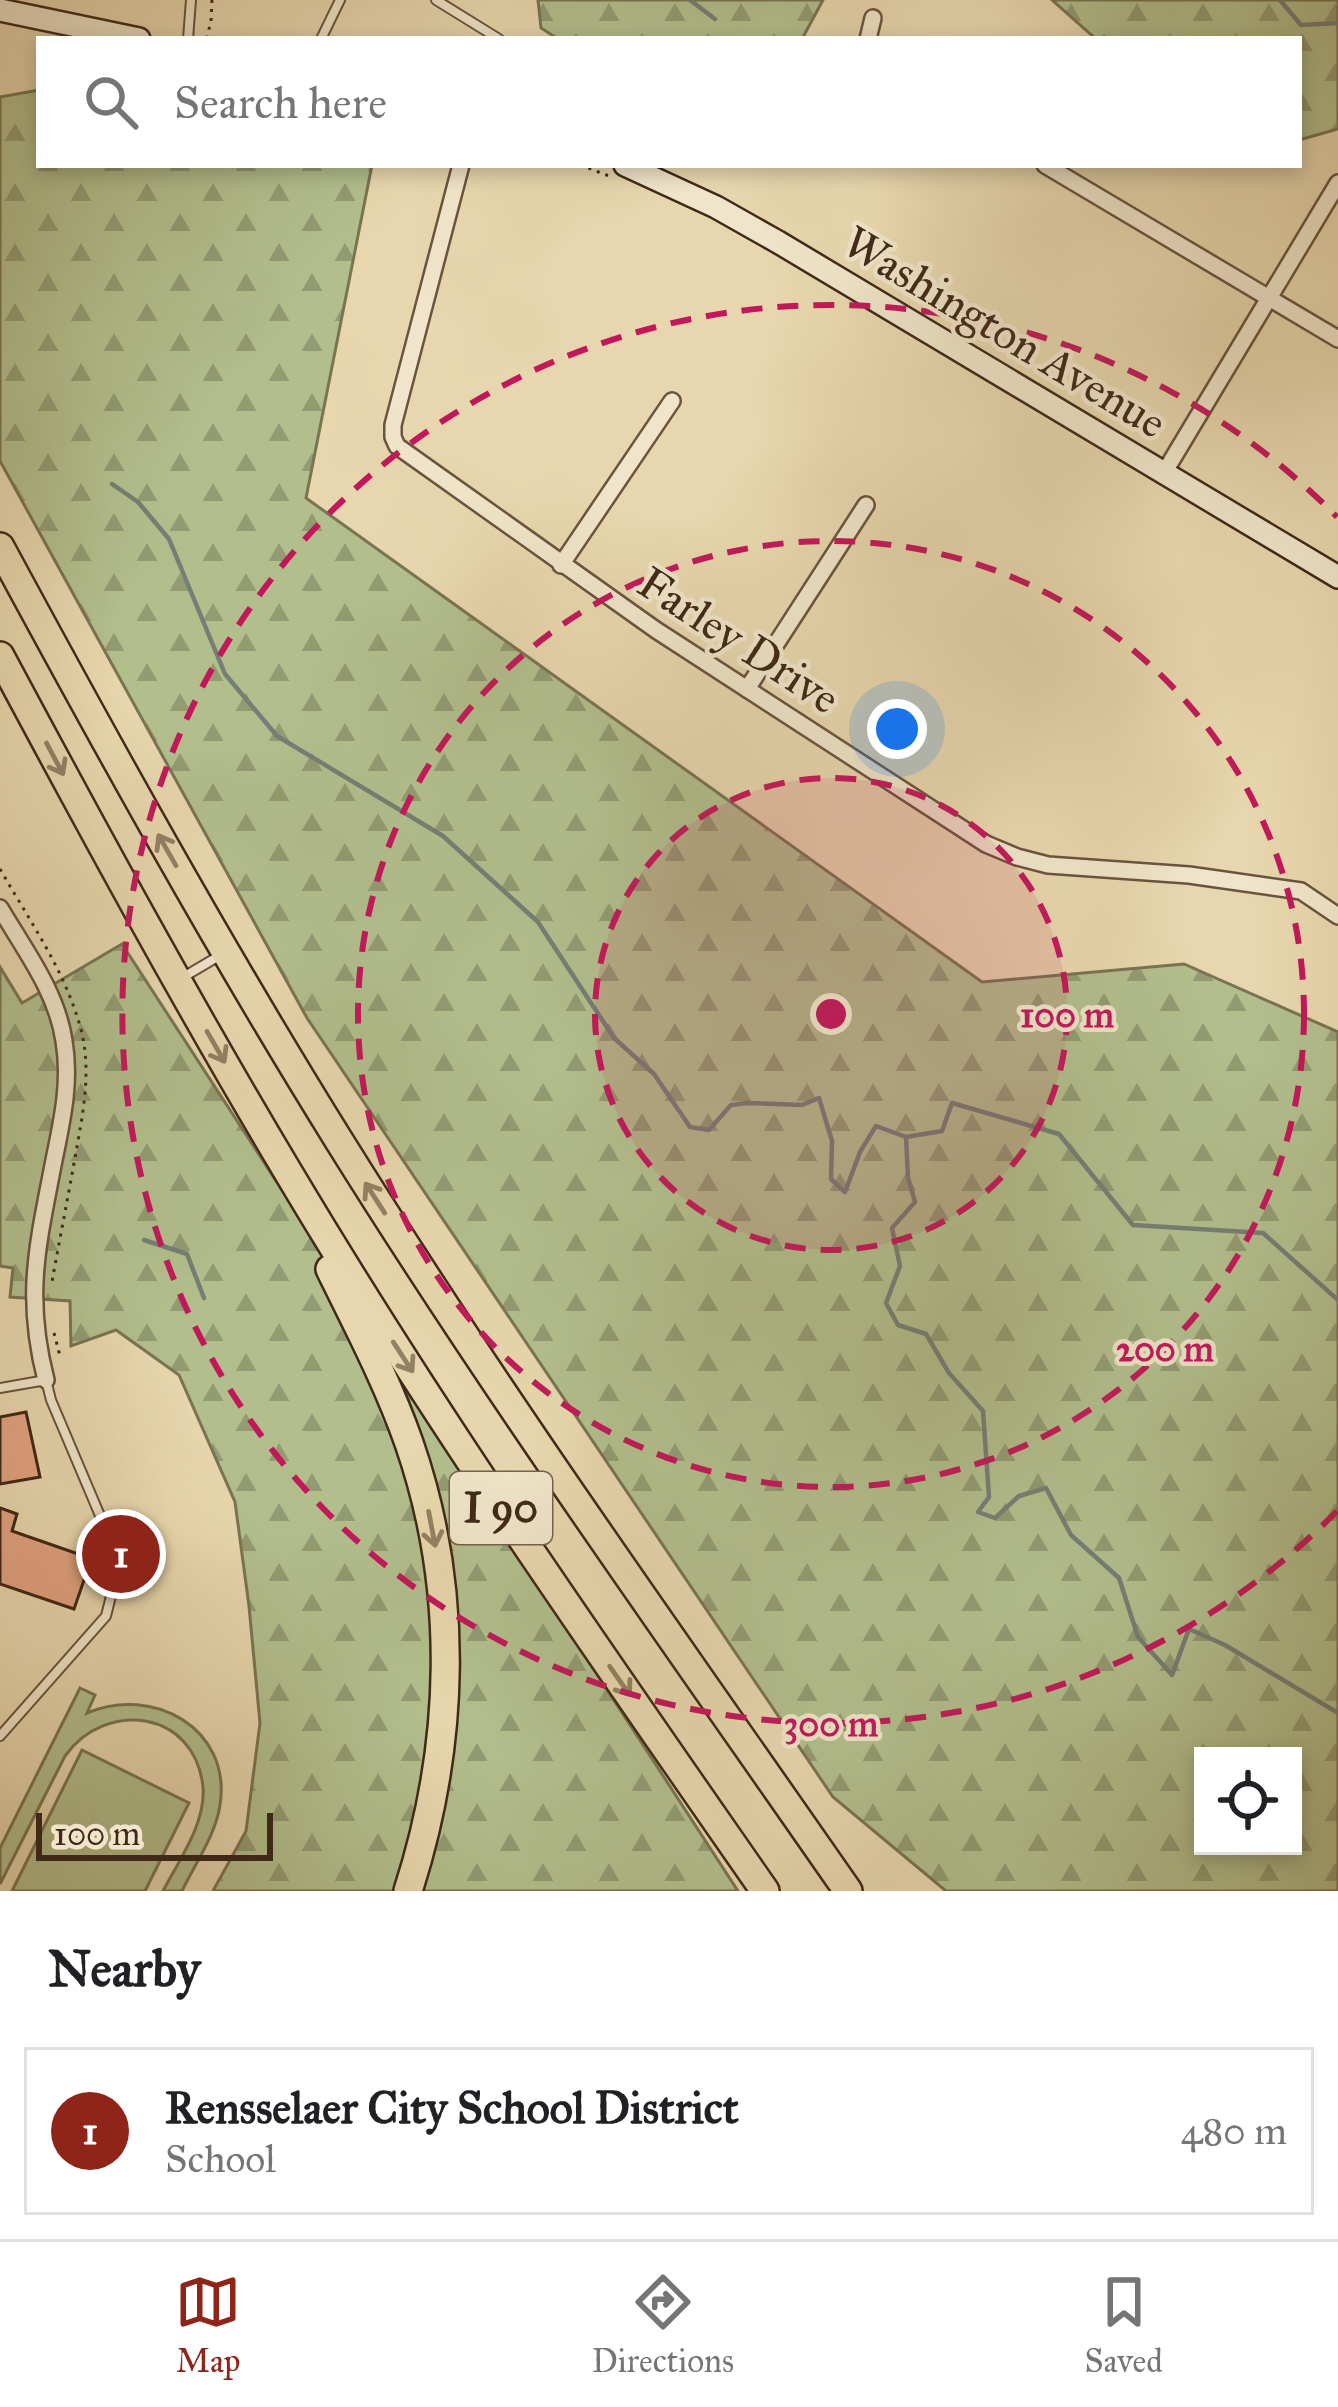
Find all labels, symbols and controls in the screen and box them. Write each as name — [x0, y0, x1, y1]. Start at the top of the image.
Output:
search box — [36, 36, 1302, 168]
icon: search — [78, 69, 144, 135]
text: Search here — [174, 75, 387, 130]
street label: Washington Avenue — [834, 214, 1176, 450]
street label: Farley Drive — [628, 554, 850, 726]
your location — [867, 699, 927, 759]
one-way arrow — [44, 741, 67, 776]
one-way arrow — [154, 834, 178, 869]
centre of rings — [810, 993, 852, 1035]
text: 100 m — [1020, 993, 1115, 1037]
one-way arrow — [205, 1029, 228, 1064]
one-way arrow — [363, 1182, 388, 1216]
text: 200 m — [1116, 1327, 1215, 1371]
one-way arrow — [391, 1339, 416, 1373]
road number: I 90 — [450, 1472, 552, 1544]
pin: 1 — [82, 1509, 160, 1599]
one-way arrow — [422, 1509, 444, 1548]
one-way arrow — [607, 1664, 632, 1698]
text: 300 m — [784, 1702, 879, 1746]
map controls — [1194, 1747, 1302, 1855]
button: locate — [1194, 1747, 1302, 1855]
scale bar — [36, 1807, 273, 1860]
text: 100 m — [54, 1814, 140, 1854]
text: Nearby — [48, 1938, 200, 2000]
text: Rensselaer City School District — [165, 2080, 739, 2135]
text: 1 — [82, 2107, 98, 2155]
text: 480 m — [1181, 2107, 1287, 2155]
text: School — [165, 2135, 276, 2183]
tab: Map — [175, 2269, 241, 2381]
tab: Directions — [592, 2269, 734, 2381]
tab: Saved — [1084, 2269, 1163, 2381]

